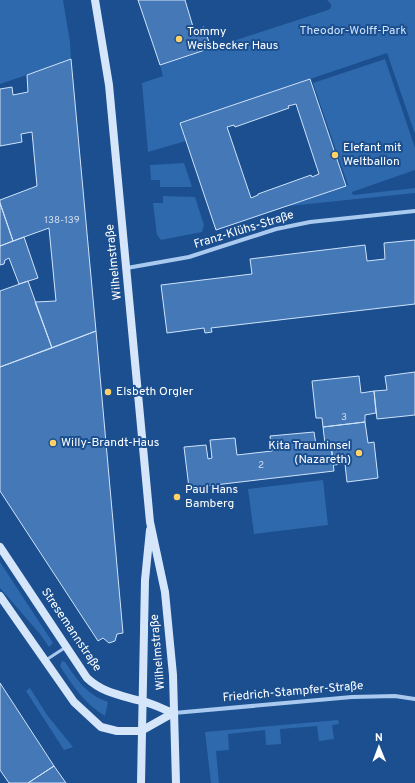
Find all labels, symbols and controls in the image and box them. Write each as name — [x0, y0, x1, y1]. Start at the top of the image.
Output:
park label: Theodor-Wolff-Park — [299, 23, 407, 39]
place label: Tommy Weisbecker Haus — [187, 24, 278, 54]
marker: Tommy Weisbecker Haus — [174, 34, 184, 44]
place label: Elefant mit Weltballon — [343, 140, 402, 170]
marker: Elefant mit Weltballon — [330, 150, 340, 160]
street label: Franz-Klühs-Straße — [192, 207, 296, 253]
house number: 138-139 — [44, 214, 80, 227]
street label: Wilhelmstraße — [102, 223, 126, 301]
place label: Elsbeth Orgler — [116, 384, 194, 400]
marker: Elsbeth Orgler — [103, 387, 113, 397]
house number: 3 — [341, 411, 347, 424]
place label: Willy-Brandt-Haus — [61, 435, 159, 451]
marker: Willy-Brandt-Haus — [48, 438, 58, 448]
place label: Kita Trauminsel (Nazareth) — [268, 438, 351, 468]
marker: Kita Trauminsel (Nazareth) — [354, 448, 364, 458]
house number: 2 — [258, 459, 264, 472]
place label: Paul Hans Bamberg — [185, 482, 238, 512]
marker: Paul Hans Bamberg — [172, 492, 182, 502]
street label: Stresemannstraße — [37, 585, 105, 675]
street label: Wilhelmstraße — [147, 613, 169, 691]
street label: Friedrich-Stampfer-Straße — [222, 678, 364, 706]
north arrow — [359, 727, 399, 767]
text: N — [375, 731, 383, 745]

